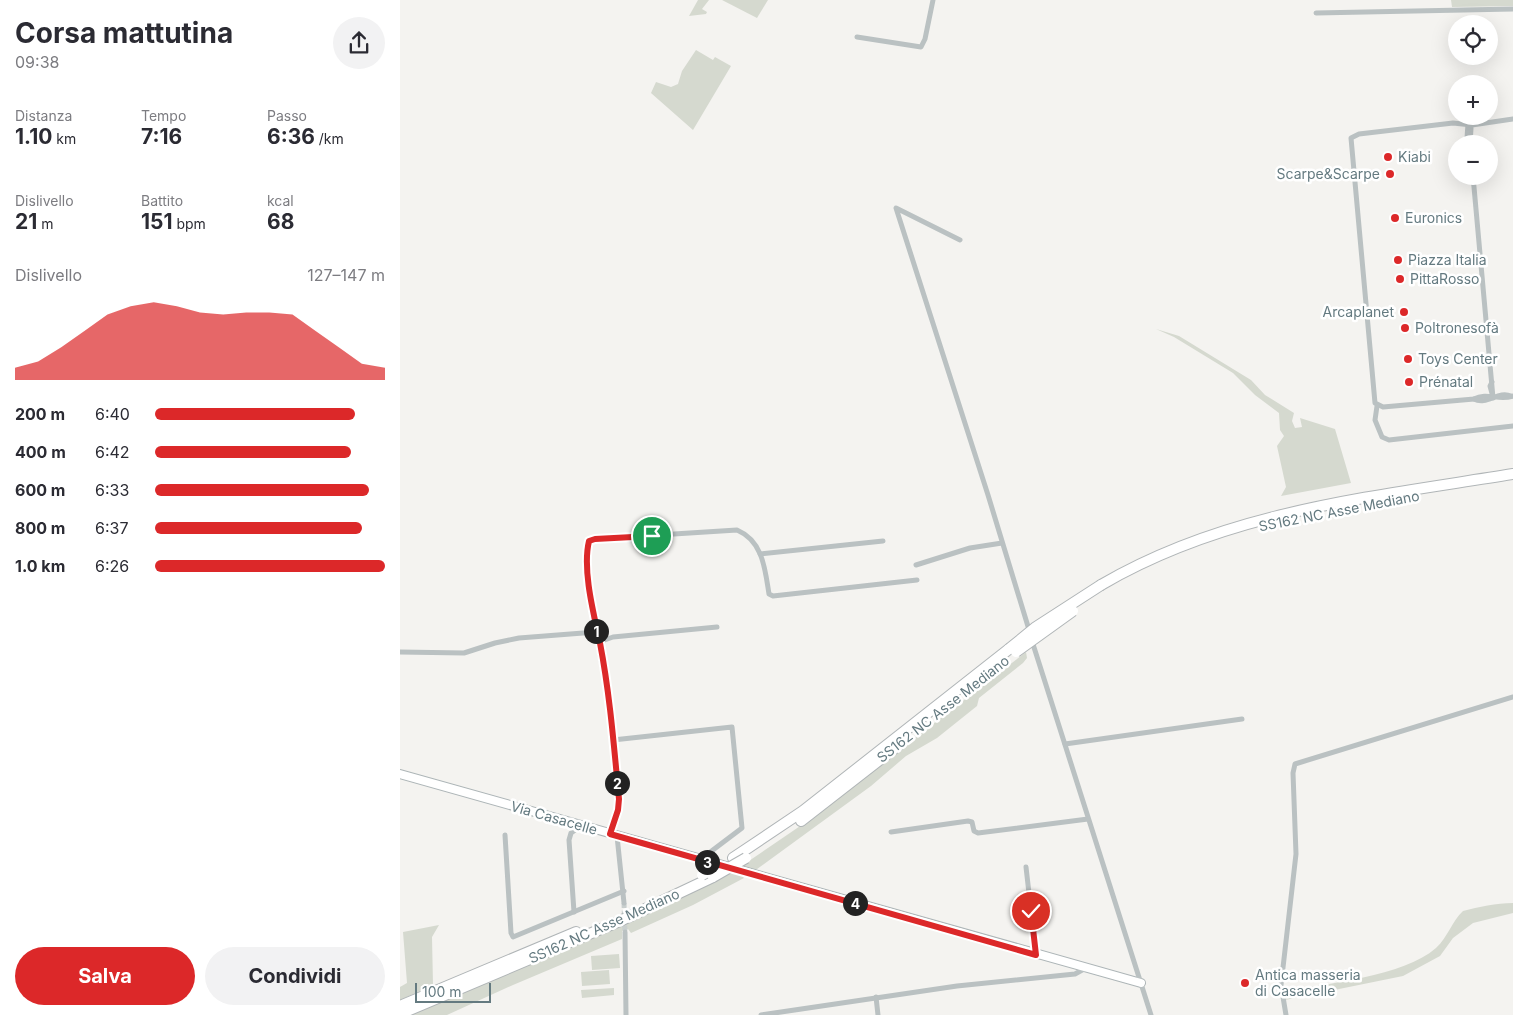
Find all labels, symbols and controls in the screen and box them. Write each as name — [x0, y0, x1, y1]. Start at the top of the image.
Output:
map controls — [1448, 15, 1498, 185]
button: locate — [1448, 15, 1498, 65]
text: Corsa mattutina — [15, 16, 233, 50]
button: share — [333, 17, 385, 69]
text: 09:38 — [15, 52, 59, 72]
button: + — [1448, 75, 1498, 125]
text: Distanza — [15, 107, 72, 124]
text: Tempo — [141, 107, 186, 124]
text: Passo — [267, 107, 307, 124]
text: 1.10 — [15, 124, 52, 149]
text: 7:16 — [141, 124, 182, 149]
text: 6:36 — [267, 124, 315, 149]
text: km — [52, 130, 76, 147]
text: /km — [315, 130, 344, 147]
button: − — [1448, 135, 1498, 185]
place label: Kiabi — [1398, 148, 1431, 165]
marker: Kiabi — [1382, 151, 1394, 163]
place label: Scarpe&Scarpe — [1277, 165, 1380, 182]
marker: Scarpe&Scarpe — [1384, 168, 1396, 180]
text: Dislivello — [15, 192, 74, 209]
text: Battito — [141, 192, 183, 209]
text: kcal — [267, 192, 294, 209]
text: 21 — [15, 209, 37, 234]
text: 151 — [141, 209, 173, 234]
text: 68 — [267, 209, 294, 234]
place label: Euronics — [1405, 209, 1462, 226]
marker: Euronics — [1389, 212, 1401, 224]
text: m — [37, 215, 54, 232]
text: bpm — [173, 215, 206, 232]
place label: Piazza Italia — [1408, 251, 1487, 268]
marker: Piazza Italia — [1392, 254, 1404, 266]
text: Dislivello — [15, 265, 82, 285]
text: 127–147 m — [307, 265, 385, 285]
place label: PittaRosso — [1410, 270, 1479, 287]
marker: PittaRosso — [1394, 273, 1406, 285]
place label: Arcaplanet — [1322, 303, 1394, 320]
marker: Arcaplanet — [1398, 306, 1410, 318]
place label: Poltronesofà — [1415, 319, 1499, 336]
marker: Poltronesofà — [1399, 322, 1411, 334]
place label: Toys Center — [1418, 350, 1498, 367]
marker: Toys Center — [1402, 353, 1414, 365]
place label: Prénatal — [1419, 373, 1473, 390]
marker: Prénatal — [1403, 376, 1415, 388]
text: 200 m — [15, 404, 65, 424]
text: 6:40 — [95, 404, 130, 424]
text: 400 m — [15, 442, 66, 462]
text: 6:42 — [95, 442, 130, 462]
text: 600 m — [15, 480, 65, 500]
text: 6:33 — [95, 480, 129, 500]
street label: SS162 NC Asse Mediano — [1257, 487, 1421, 534]
pin — [631, 515, 673, 557]
text: 800 m — [15, 518, 65, 538]
text: 6:37 — [95, 518, 128, 538]
icon: arrive — [638, 522, 666, 550]
text: 1.0 km — [15, 556, 65, 576]
text: 6:26 — [95, 556, 129, 576]
pin: 1 — [584, 618, 608, 644]
text: 1 — [593, 623, 600, 640]
street label: SS162 NC Asse Mediano — [873, 652, 1012, 766]
pin: 2 — [604, 770, 630, 796]
text: 2 — [613, 775, 622, 792]
street label: Via Casacelle — [509, 797, 599, 838]
pin: 3 — [694, 850, 720, 874]
text: 3 — [703, 854, 712, 871]
street label: SS162 NC Asse Mediano — [526, 885, 682, 967]
pin: 4 — [842, 890, 868, 916]
pin — [1010, 890, 1052, 932]
text: 4 — [851, 895, 860, 912]
icon: check — [1017, 897, 1045, 925]
button: Salva — [15, 947, 195, 1005]
button: Condividi — [205, 947, 385, 1005]
place label: Antica masseria di Casacelle — [1255, 966, 1361, 999]
marker: Antica masseria di Casacelle — [1239, 977, 1251, 989]
scale bar — [415, 980, 491, 1003]
text: 100 m — [422, 983, 462, 1000]

